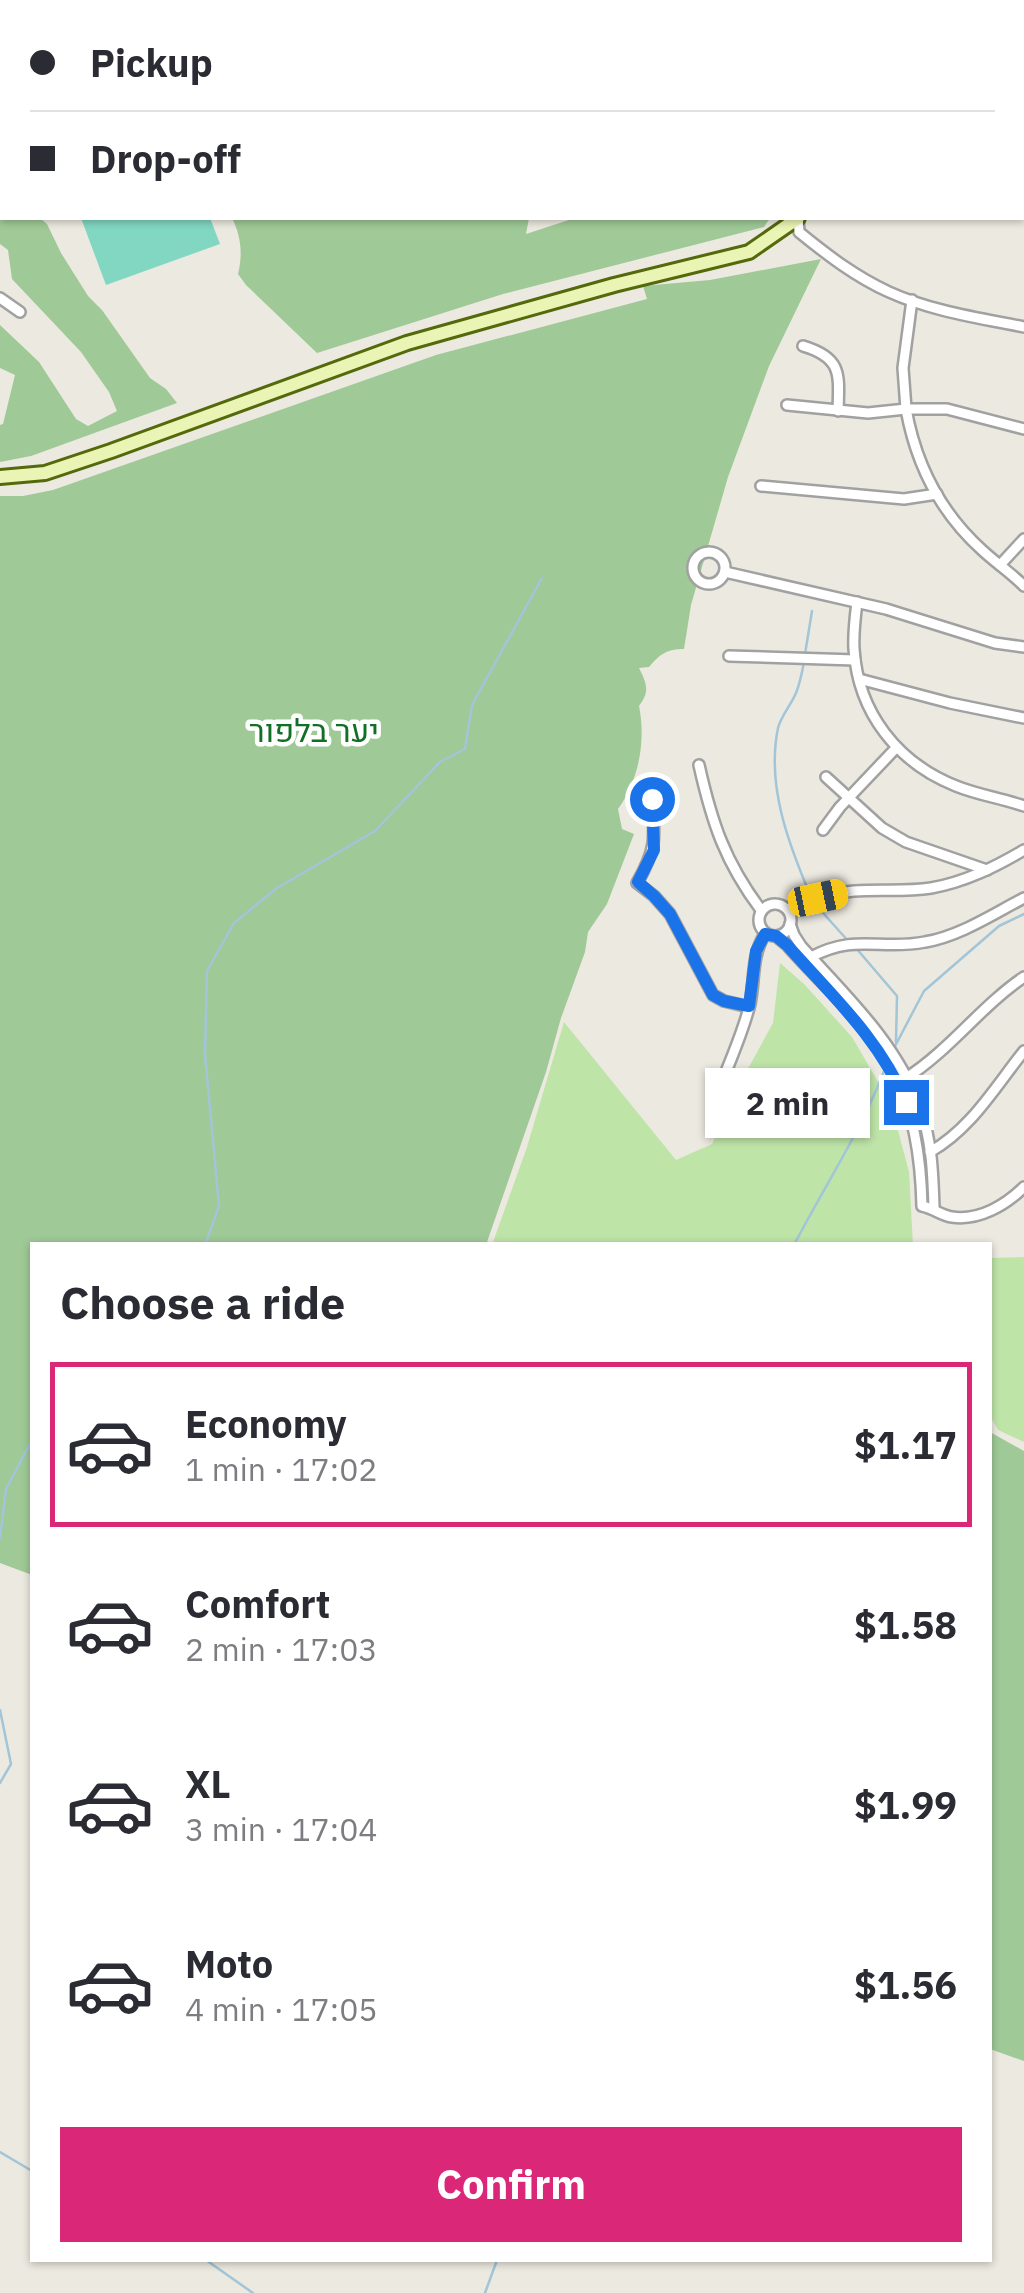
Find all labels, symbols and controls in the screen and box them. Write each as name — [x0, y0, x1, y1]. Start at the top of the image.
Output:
text: Pickup — [90, 38, 213, 87]
text: Drop-off — [90, 134, 241, 183]
park label: יער בלפור — [249, 709, 379, 751]
route start — [630, 777, 675, 822]
car — [786, 877, 850, 919]
callout: 2 min — [706, 1067, 871, 1137]
route end — [884, 1080, 929, 1125]
text: 2 min — [746, 1082, 829, 1124]
text: Choose a ride — [60, 1273, 345, 1331]
text: Economy — [185, 1399, 347, 1448]
icon: car — [65, 1400, 155, 1490]
text: $1.17 — [854, 1420, 957, 1469]
text: 1 min · 17:02 — [185, 1448, 378, 1490]
text: Comfort — [185, 1579, 330, 1628]
icon: car — [65, 1580, 155, 1670]
text: $1.58 — [854, 1600, 957, 1649]
text: 2 min · 17:03 — [185, 1628, 378, 1670]
text: XL — [185, 1759, 231, 1808]
icon: car — [65, 1760, 155, 1850]
text: $1.99 — [854, 1780, 957, 1829]
text: 3 min · 17:04 — [185, 1808, 378, 1850]
text: Moto — [185, 1939, 273, 1988]
icon: car — [65, 1940, 155, 2030]
text: $1.56 — [854, 1960, 957, 2009]
text: 4 min · 17:05 — [185, 1988, 378, 2030]
button: Confirm — [60, 2127, 962, 2242]

